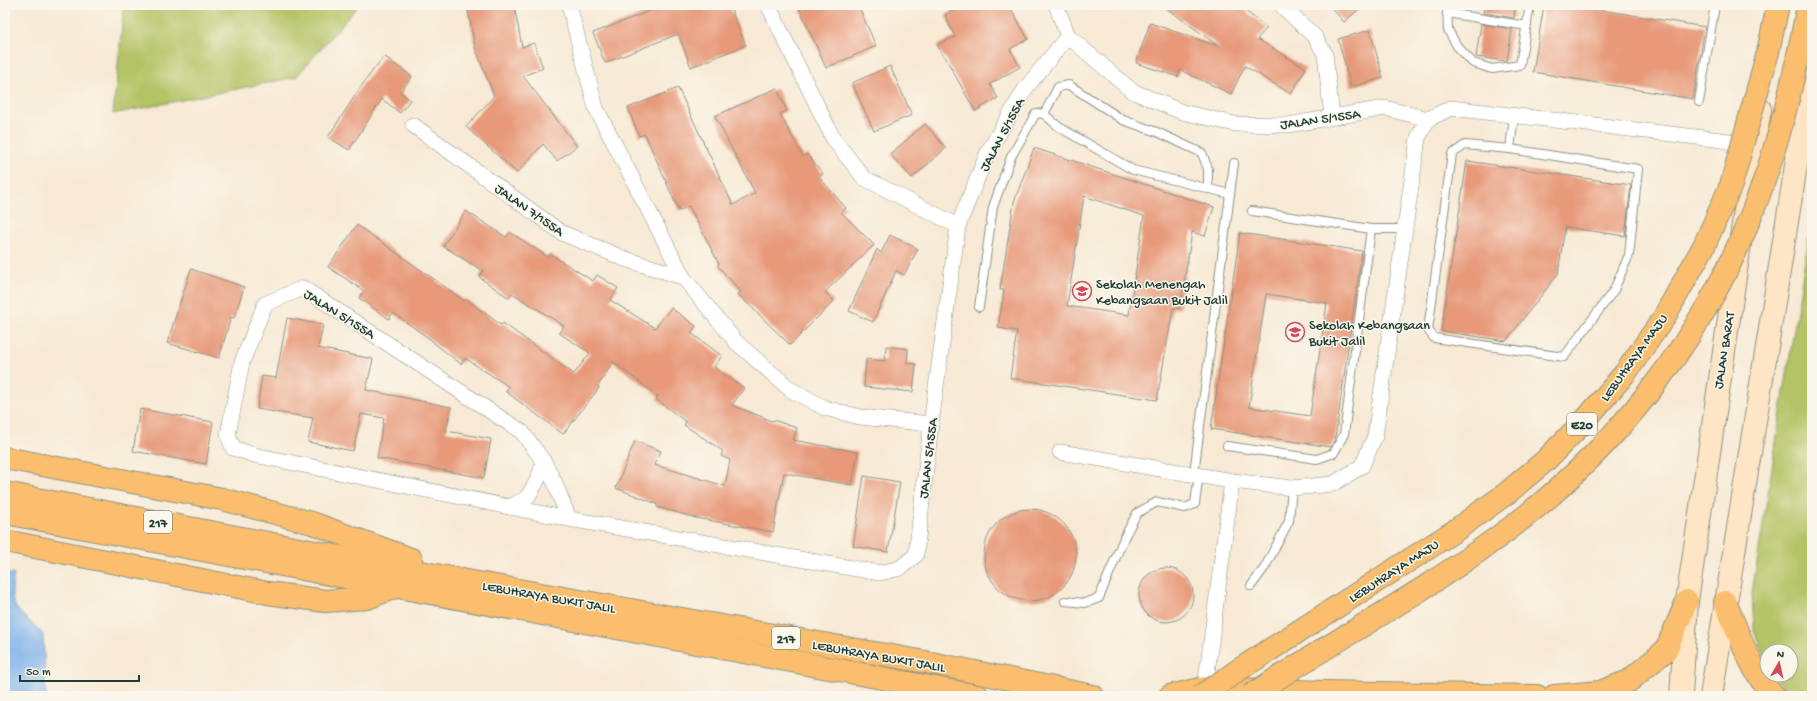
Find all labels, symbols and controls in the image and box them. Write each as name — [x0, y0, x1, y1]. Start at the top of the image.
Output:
street label: JALAN 5/155A — [977, 95, 1030, 175]
street label: JALAN 5/155A — [1279, 106, 1362, 135]
street label: JALAN 7/155A — [491, 181, 567, 242]
place label: Sekolah Menengah Kebangsaan Bukit Jalil — [1096, 277, 1228, 310]
school or university icon: Sekolah Menengah Kebangsaan Bukit Jalil — [1071, 280, 1093, 302]
street label: JALAN 5/155A — [300, 286, 378, 344]
street label: JALAN BARAT — [1711, 310, 1740, 390]
street label: LEBUHRAYA MAJU — [1598, 311, 1673, 406]
place label: Sekolah Kebangsaan Bukit Jalil — [1308, 318, 1430, 351]
school or university icon: Sekolah Kebangsaan Bukit Jalil — [1284, 321, 1306, 343]
road number: E20 — [1567, 413, 1597, 435]
street label: JALAN 5/155A — [916, 416, 943, 499]
road number: 217 — [144, 511, 172, 533]
street label: LEBUHRAYA MAJU — [1346, 537, 1443, 608]
street label: LEBUHRAYA BUKIT JALIL — [481, 578, 617, 619]
road number: 217 — [772, 627, 800, 649]
street label: LEBUHRAYA BUKIT JALIL — [811, 637, 947, 678]
north arrow — [1759, 643, 1799, 683]
text: N — [1776, 649, 1785, 662]
scale bar — [20, 657, 139, 683]
text: 50 m — [26, 666, 51, 680]

